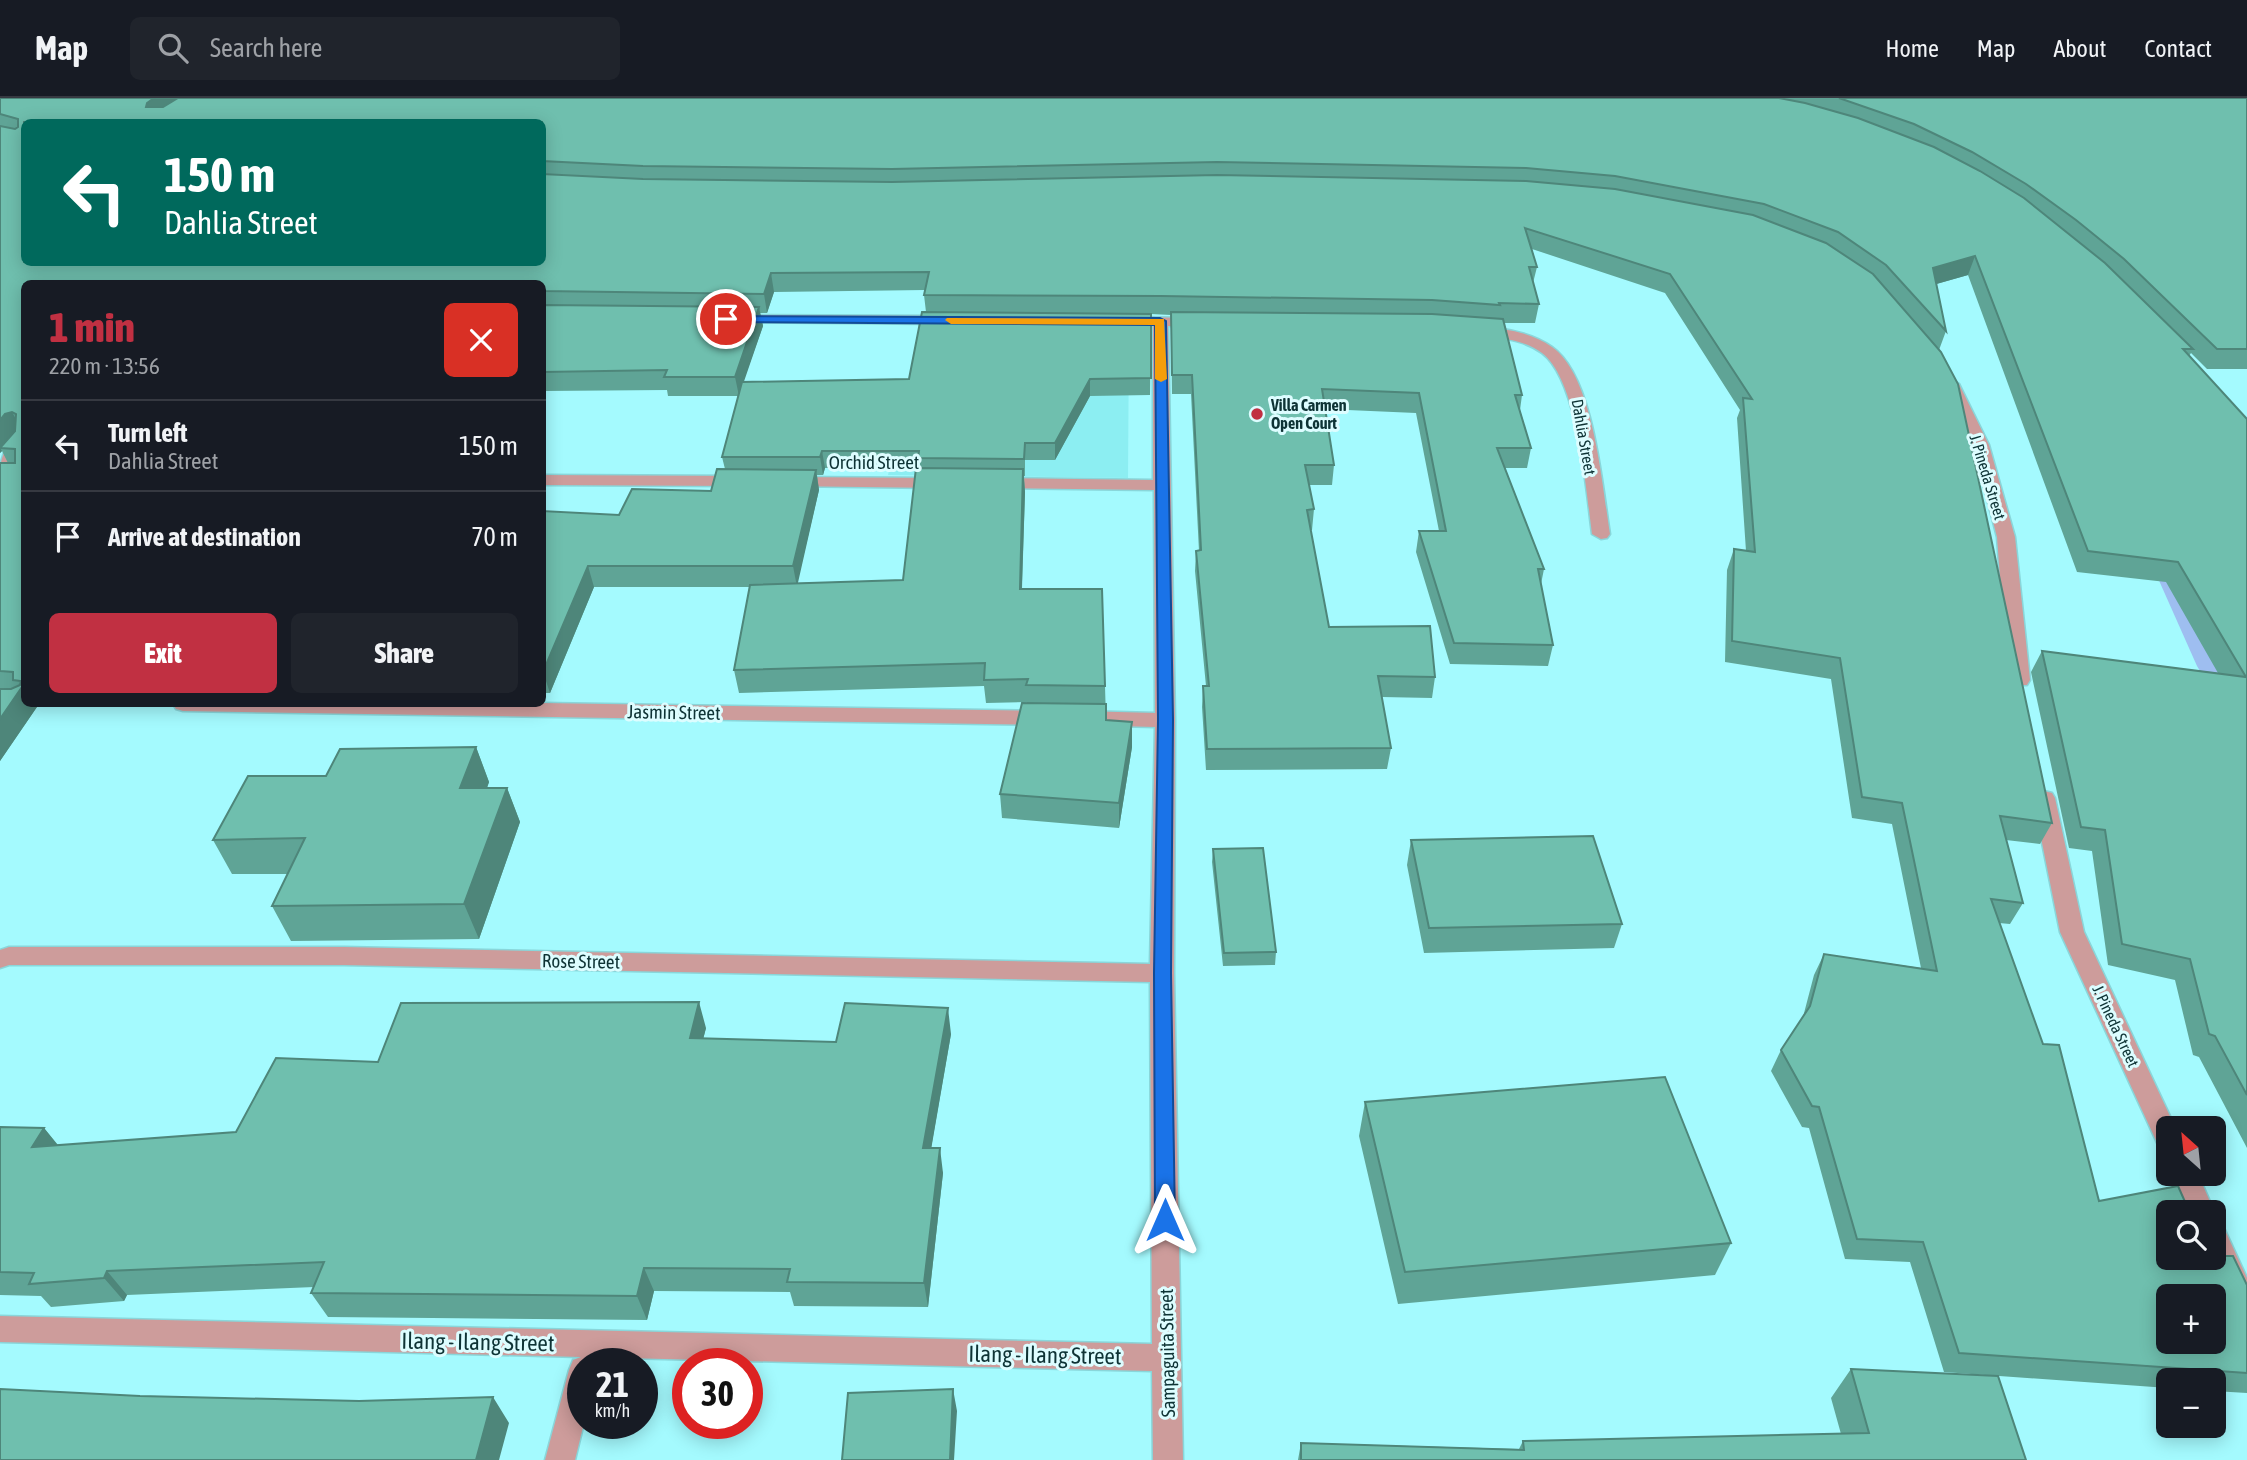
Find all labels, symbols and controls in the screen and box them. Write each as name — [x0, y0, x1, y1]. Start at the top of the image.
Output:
search box — [130, 17, 620, 80]
text: Map — [35, 29, 88, 67]
icon: search — [154, 29, 192, 67]
text: Search here — [210, 33, 322, 63]
text: Home — [1885, 35, 1939, 62]
text: Map — [1977, 35, 2015, 62]
text: About — [2053, 35, 2106, 62]
text: Contact — [2144, 35, 2212, 62]
text: 150 m — [164, 146, 275, 202]
icon: left — [49, 147, 140, 238]
text: Dahlia Street — [164, 204, 318, 241]
pin — [696, 289, 756, 349]
icon: arrive — [707, 300, 745, 338]
text: 1 min — [49, 303, 135, 351]
button: close — [444, 303, 518, 377]
text: 220 m · 13:56 — [49, 353, 160, 379]
place label: Villa Carmen Open Court — [1270, 396, 1347, 432]
street label: Dahlia Street — [1568, 398, 1600, 477]
marker: Villa Carmen Open Court — [1249, 406, 1265, 422]
text: Turn left — [108, 418, 188, 448]
icon: left — [49, 427, 87, 465]
text: 150 m — [459, 431, 518, 461]
street label: J. Pineda Street — [1966, 432, 2010, 522]
text: Dahlia Street — [108, 448, 218, 474]
street label: Orchid Street — [829, 451, 919, 473]
icon: arrive — [49, 518, 87, 556]
text: Arrive at destination — [108, 522, 301, 552]
text: 70 m — [471, 522, 518, 552]
button: Exit — [49, 613, 277, 693]
button: Share — [291, 613, 518, 693]
street label: Jasmin Street — [627, 700, 721, 724]
street label: Rose Street — [542, 949, 620, 973]
street label: J. Pineda Street — [2089, 982, 2143, 1070]
north arrow — [2156, 1116, 2226, 1186]
map controls — [2156, 1116, 2226, 1438]
position arrow — [1128, 1183, 1202, 1257]
button: search — [2156, 1200, 2226, 1270]
button: + — [2156, 1284, 2226, 1354]
street label: Sampaguita Street — [1155, 1288, 1179, 1418]
street label: Ilang - Ilang Street — [401, 1328, 555, 1356]
street label: Ilang - Ilang Street — [968, 1341, 1122, 1369]
speed limit sign: 30 — [672, 1348, 763, 1439]
text: 21 — [596, 1364, 629, 1404]
button: − — [2156, 1368, 2226, 1438]
text: km/h — [595, 1400, 630, 1421]

